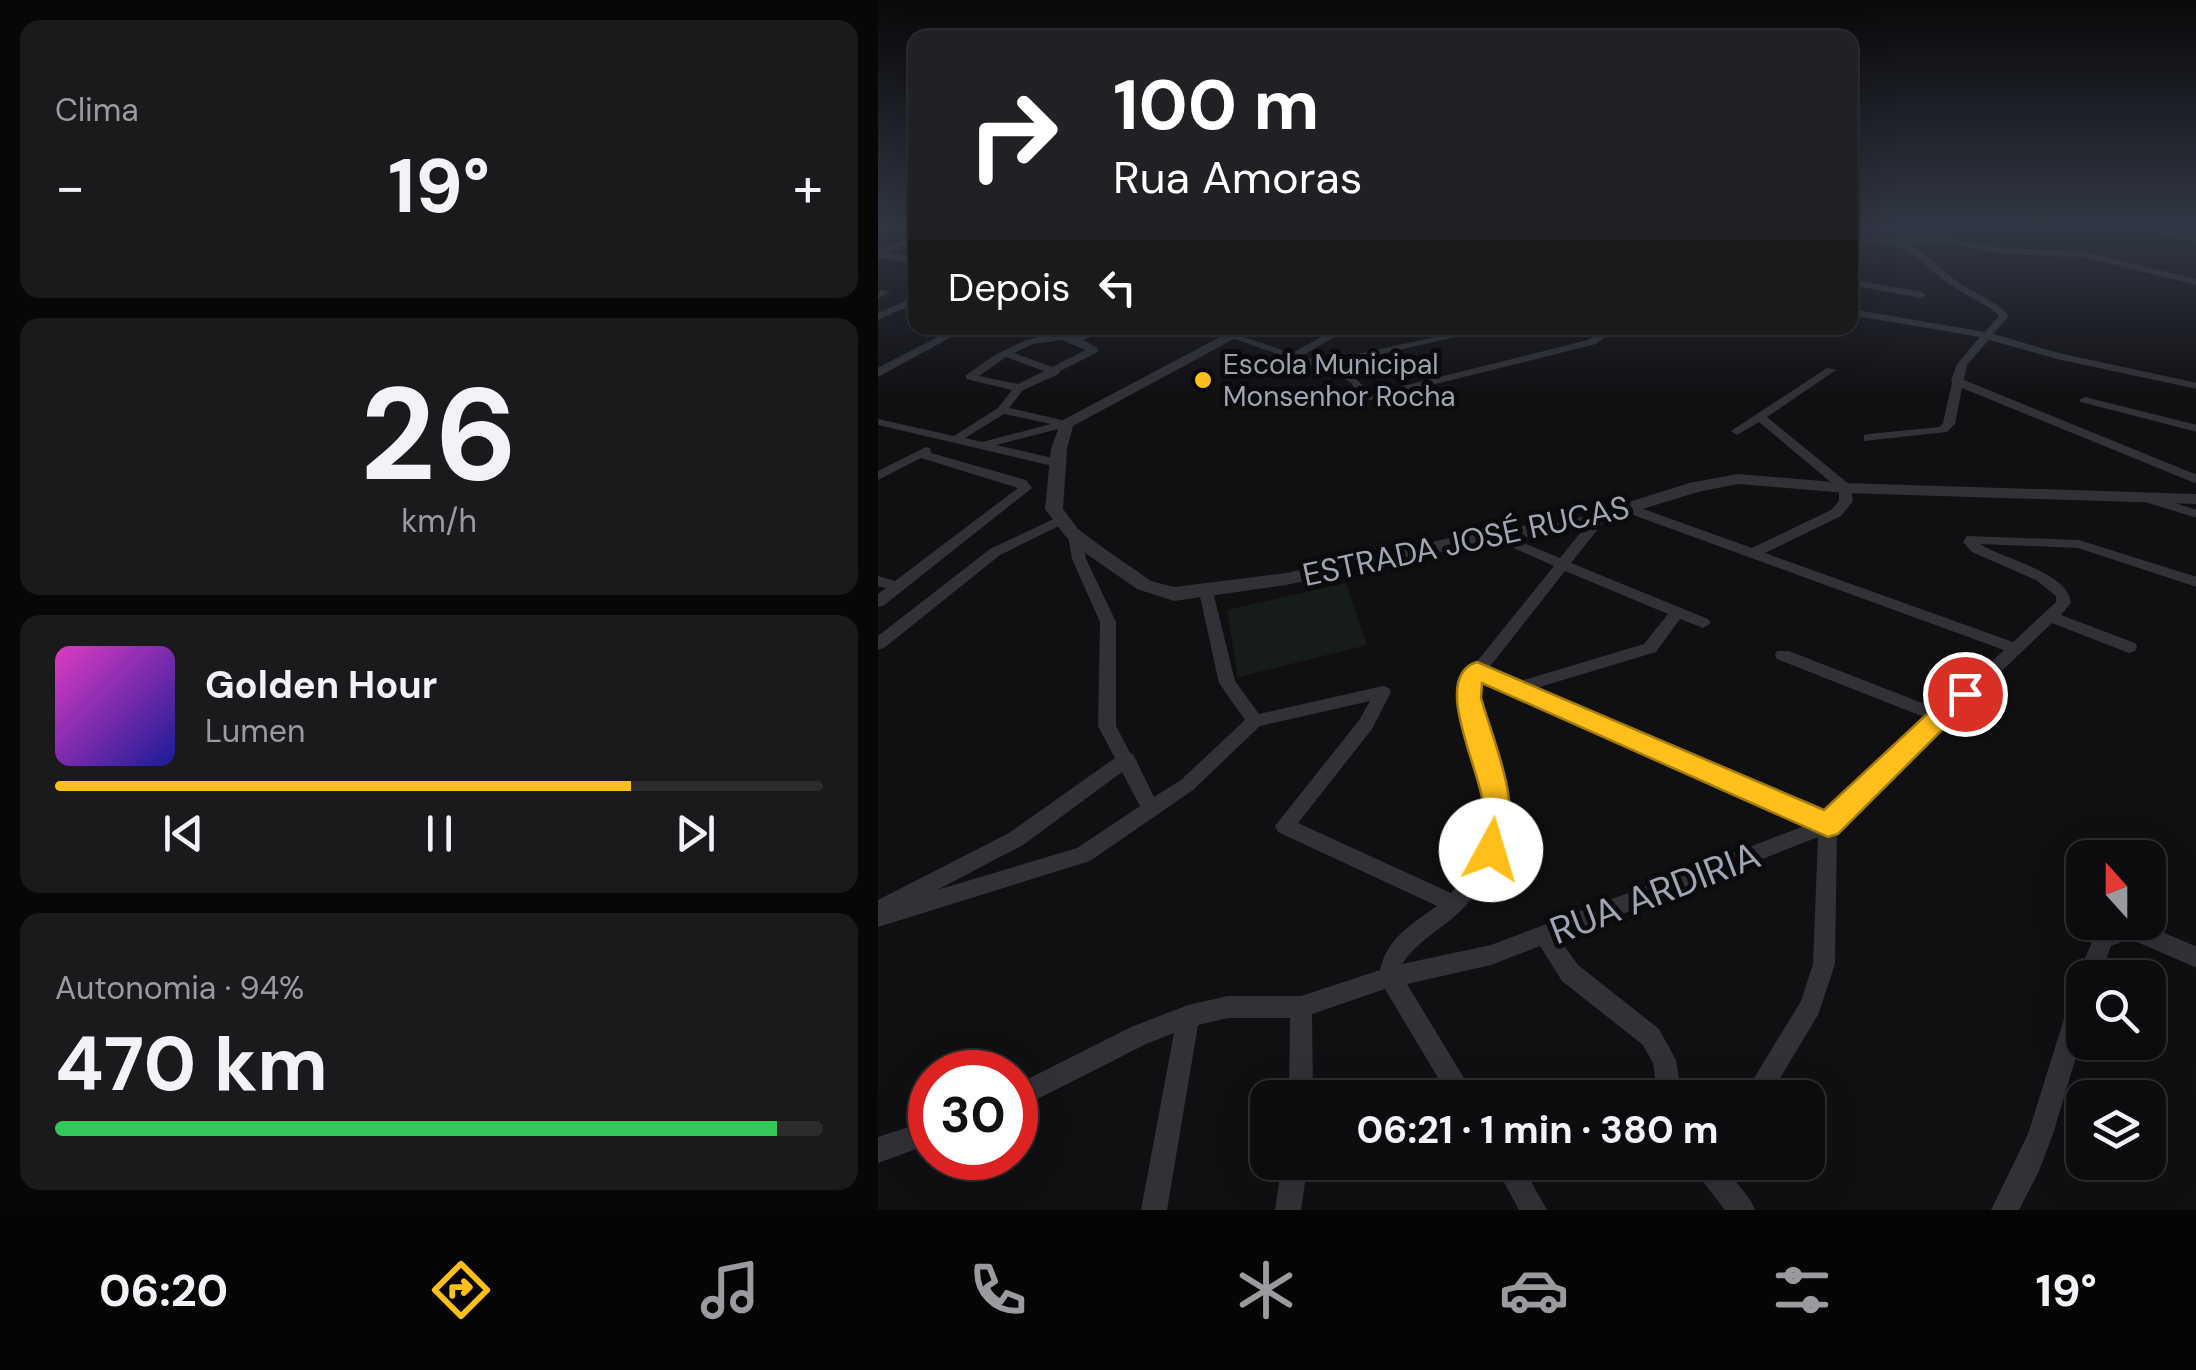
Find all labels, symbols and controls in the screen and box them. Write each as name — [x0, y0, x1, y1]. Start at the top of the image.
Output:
text: 100 m — [1113, 60, 1319, 151]
icon: right — [948, 70, 1078, 200]
text: Clima — [55, 89, 139, 131]
text: 19° — [388, 138, 490, 235]
text: Rua Amoras — [1113, 148, 1362, 207]
text: − — [55, 151, 85, 223]
text: + — [793, 151, 823, 223]
icon: left — [1090, 260, 1145, 315]
text: Depois — [948, 263, 1070, 313]
place label: Escola Municipal Monsenhor Rocha — [1223, 346, 1456, 415]
text: 26 — [360, 350, 518, 519]
marker: Escola Municipal Monsenhor Rocha — [1192, 369, 1214, 391]
street label: ESTRADA JOSÉ RUCAS — [1299, 486, 1633, 596]
text: km/h — [401, 500, 477, 542]
pin — [1923, 652, 2008, 737]
text: Golden Hour — [205, 660, 437, 710]
icon: arrive — [1938, 667, 1993, 722]
text: Lumen — [205, 710, 305, 752]
position arrow — [1439, 798, 1543, 902]
icon: previous — [156, 806, 211, 861]
icon: pause — [412, 806, 467, 861]
icon: next — [668, 806, 723, 861]
street label: RUA ARDIRIA — [1543, 830, 1767, 956]
north arrow — [2066, 840, 2166, 940]
map controls — [2066, 840, 2166, 1180]
button: search — [2066, 960, 2166, 1060]
text: Autonomia · 94% — [55, 967, 304, 1009]
text: 470 km — [55, 1016, 328, 1113]
speed limit sign: 30 — [908, 1050, 1038, 1180]
button: layers — [2066, 1080, 2166, 1180]
text: 06:21 · 1 min · 380 m — [1357, 1105, 1718, 1155]
icon: directions — [426, 1255, 496, 1325]
icon: music — [695, 1255, 765, 1325]
icon: phone — [963, 1255, 1033, 1325]
icon: climate — [1231, 1255, 1301, 1325]
icon: car — [1499, 1255, 1569, 1325]
icon: filters — [1767, 1255, 1837, 1325]
text: 06:20 — [99, 1261, 228, 1320]
text: 19° — [2036, 1261, 2097, 1320]

